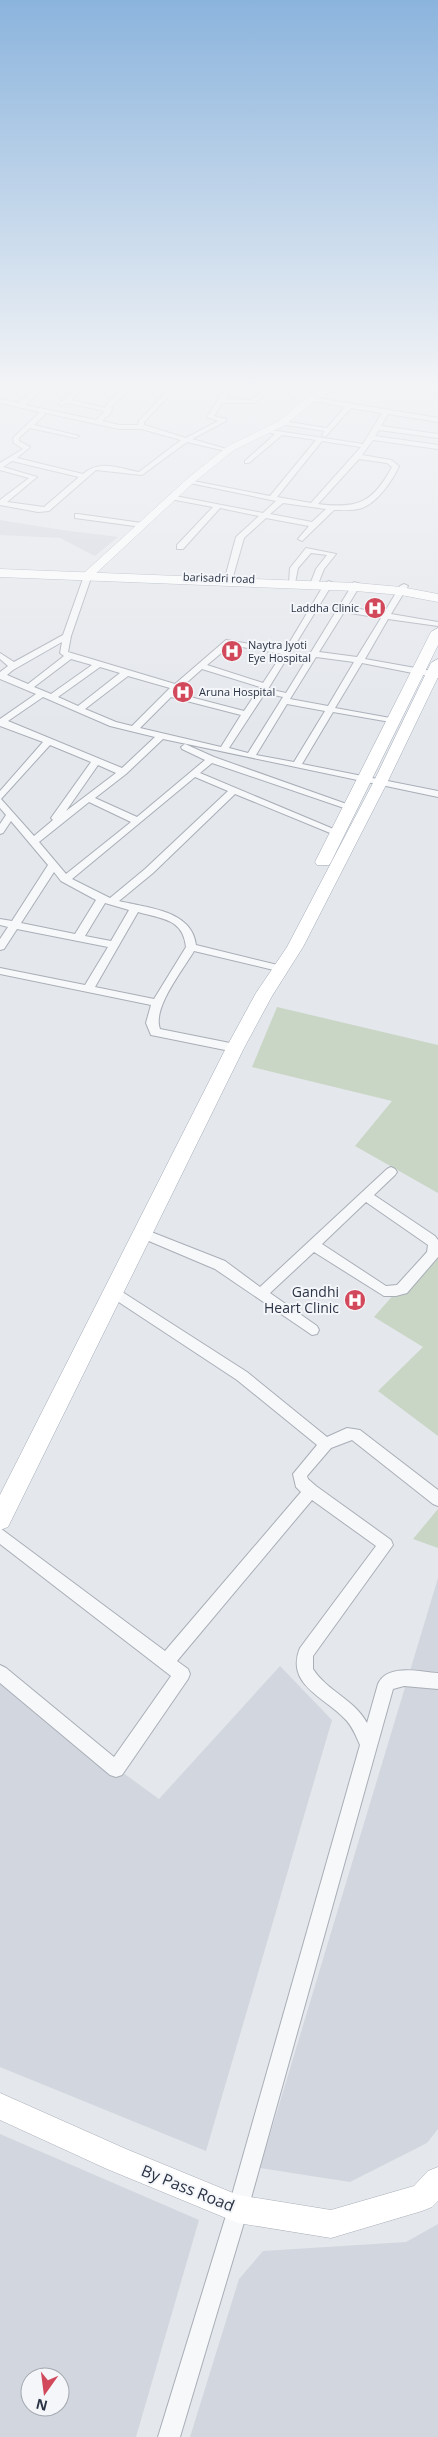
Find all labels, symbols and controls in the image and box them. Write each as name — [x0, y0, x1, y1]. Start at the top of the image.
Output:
street label: barisadri road — [183, 569, 255, 586]
hospital icon: Laddha Clinic — [363, 596, 387, 620]
place label: Laddha Clinic — [291, 600, 359, 615]
place label: Naytra Jyoti Eye Hospital — [248, 637, 311, 665]
hospital icon: Naytra Jyoti Eye Hospital — [220, 639, 244, 663]
hospital icon: Aruna Hospital — [171, 680, 195, 704]
place label: Aruna Hospital — [199, 684, 275, 699]
place label: Gandhi Heart Clinic — [264, 1282, 339, 1317]
hospital icon: Gandhi Heart Clinic — [343, 1288, 367, 1312]
street label: By Pass Road — [138, 2159, 238, 2217]
north arrow — [20, 2367, 70, 2417]
text: N — [34, 2395, 50, 2416]

